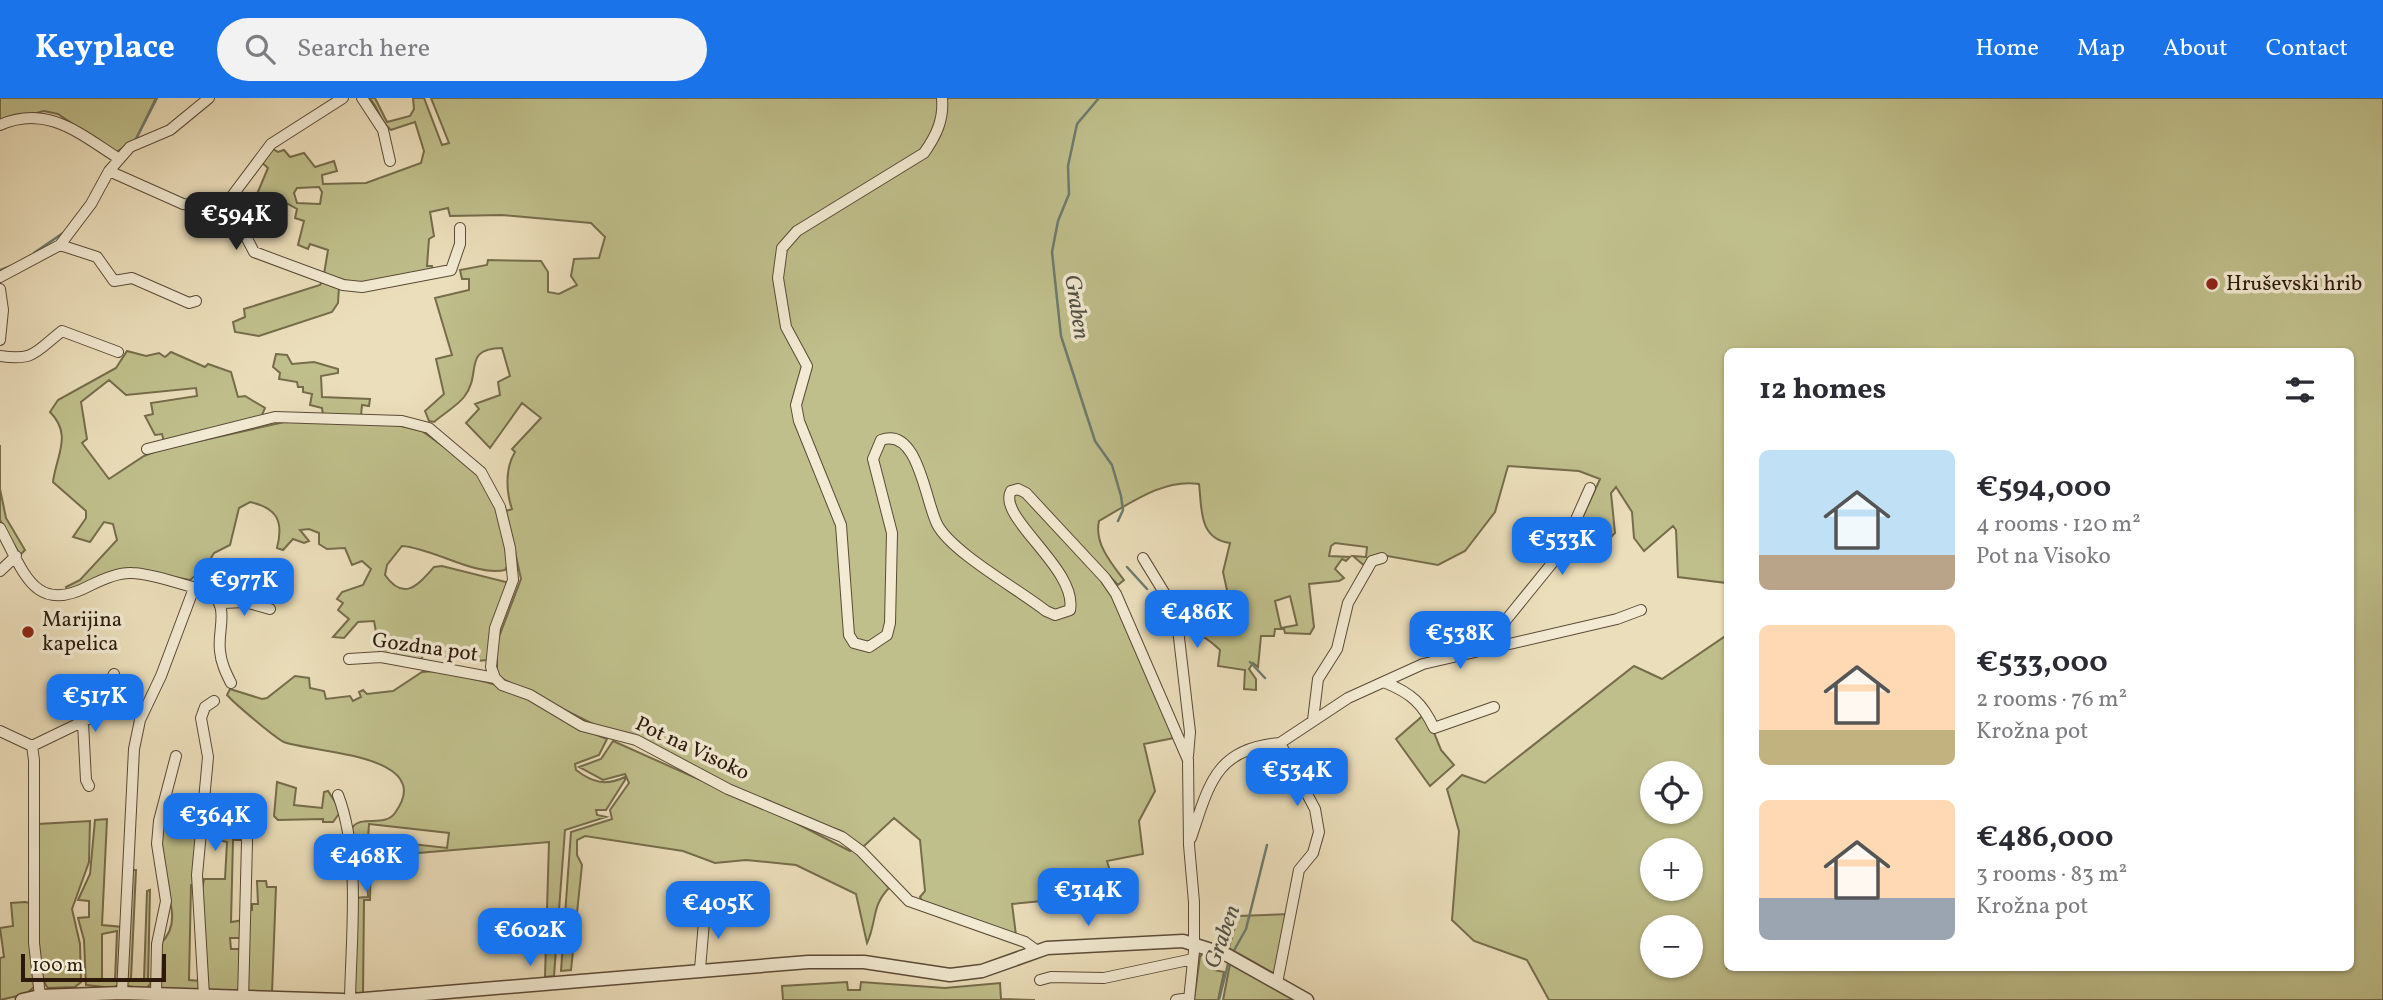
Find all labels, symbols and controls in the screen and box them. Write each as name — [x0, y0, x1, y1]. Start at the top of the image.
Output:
search box — [217, 18, 707, 81]
text: Keyplace — [35, 26, 175, 72]
icon: search — [241, 30, 279, 68]
text: Search here — [297, 31, 430, 67]
text: Home — [1975, 32, 2039, 66]
text: Map — [2077, 32, 2125, 66]
text: About — [2163, 32, 2228, 66]
text: Contact — [2266, 32, 2348, 66]
pin: €594K — [187, 192, 285, 252]
text: €594K — [201, 199, 271, 231]
place label: Hruševski hrib — [2226, 270, 2362, 299]
water label: Graben — [1055, 272, 1097, 342]
marker: Hruševski hrib — [2204, 276, 2220, 292]
text: 12 homes — [1759, 369, 1886, 411]
icon: filters — [2281, 371, 2319, 409]
text: €594,000 — [1976, 467, 2111, 509]
icon: home — [1815, 478, 1899, 562]
text: 4 rooms · 120 m² — [1976, 509, 2141, 541]
pin: €533K — [1513, 518, 1611, 577]
text: €533K — [1528, 524, 1596, 556]
text: Pot na Visoko — [1976, 541, 2111, 573]
pin: €977K — [195, 559, 293, 618]
text: €977K — [210, 565, 278, 597]
pin: €486K — [1148, 590, 1246, 650]
text: €486K — [1161, 597, 1233, 629]
place label: Marijina kapelica — [42, 606, 122, 659]
pin: €538K — [1411, 612, 1509, 671]
text: €538K — [1426, 618, 1494, 650]
marker: Marijina kapelica — [20, 624, 36, 640]
street label: Gozdna pot — [370, 626, 480, 670]
text: €533,000 — [1976, 642, 2108, 684]
icon: home — [1815, 653, 1899, 737]
pin: €517K — [46, 674, 144, 734]
text: €517K — [63, 681, 127, 713]
text: 2 rooms · 76 m² — [1976, 684, 2127, 716]
street label: Pot na Visoko — [630, 710, 754, 788]
text: Krožna pot — [1976, 716, 2088, 748]
pin: €534K — [1248, 748, 1346, 808]
text: €534K — [1262, 755, 1332, 787]
map controls — [1640, 761, 1703, 978]
button: locate — [1640, 761, 1703, 824]
pin: €364K — [166, 794, 264, 853]
text: €364K — [179, 800, 251, 832]
text: €486,000 — [1976, 817, 2114, 859]
icon: home — [1815, 828, 1899, 912]
pin: €468K — [317, 834, 415, 894]
button: + — [1640, 838, 1703, 901]
text: €468K — [330, 841, 402, 873]
text: 3 rooms · 83 m² — [1976, 859, 2127, 891]
pin: €314K — [1039, 868, 1137, 928]
text: €314K — [1054, 875, 1122, 907]
pin: €405K — [669, 882, 767, 941]
text: €405K — [682, 888, 754, 920]
text: Krožna pot — [1976, 891, 2088, 923]
water label: Graben — [1197, 901, 1249, 973]
pin: €602K — [481, 908, 579, 968]
text: €602K — [494, 915, 566, 947]
button: − — [1640, 915, 1703, 978]
scale bar — [21, 951, 166, 983]
text: 100 m — [32, 953, 83, 979]

